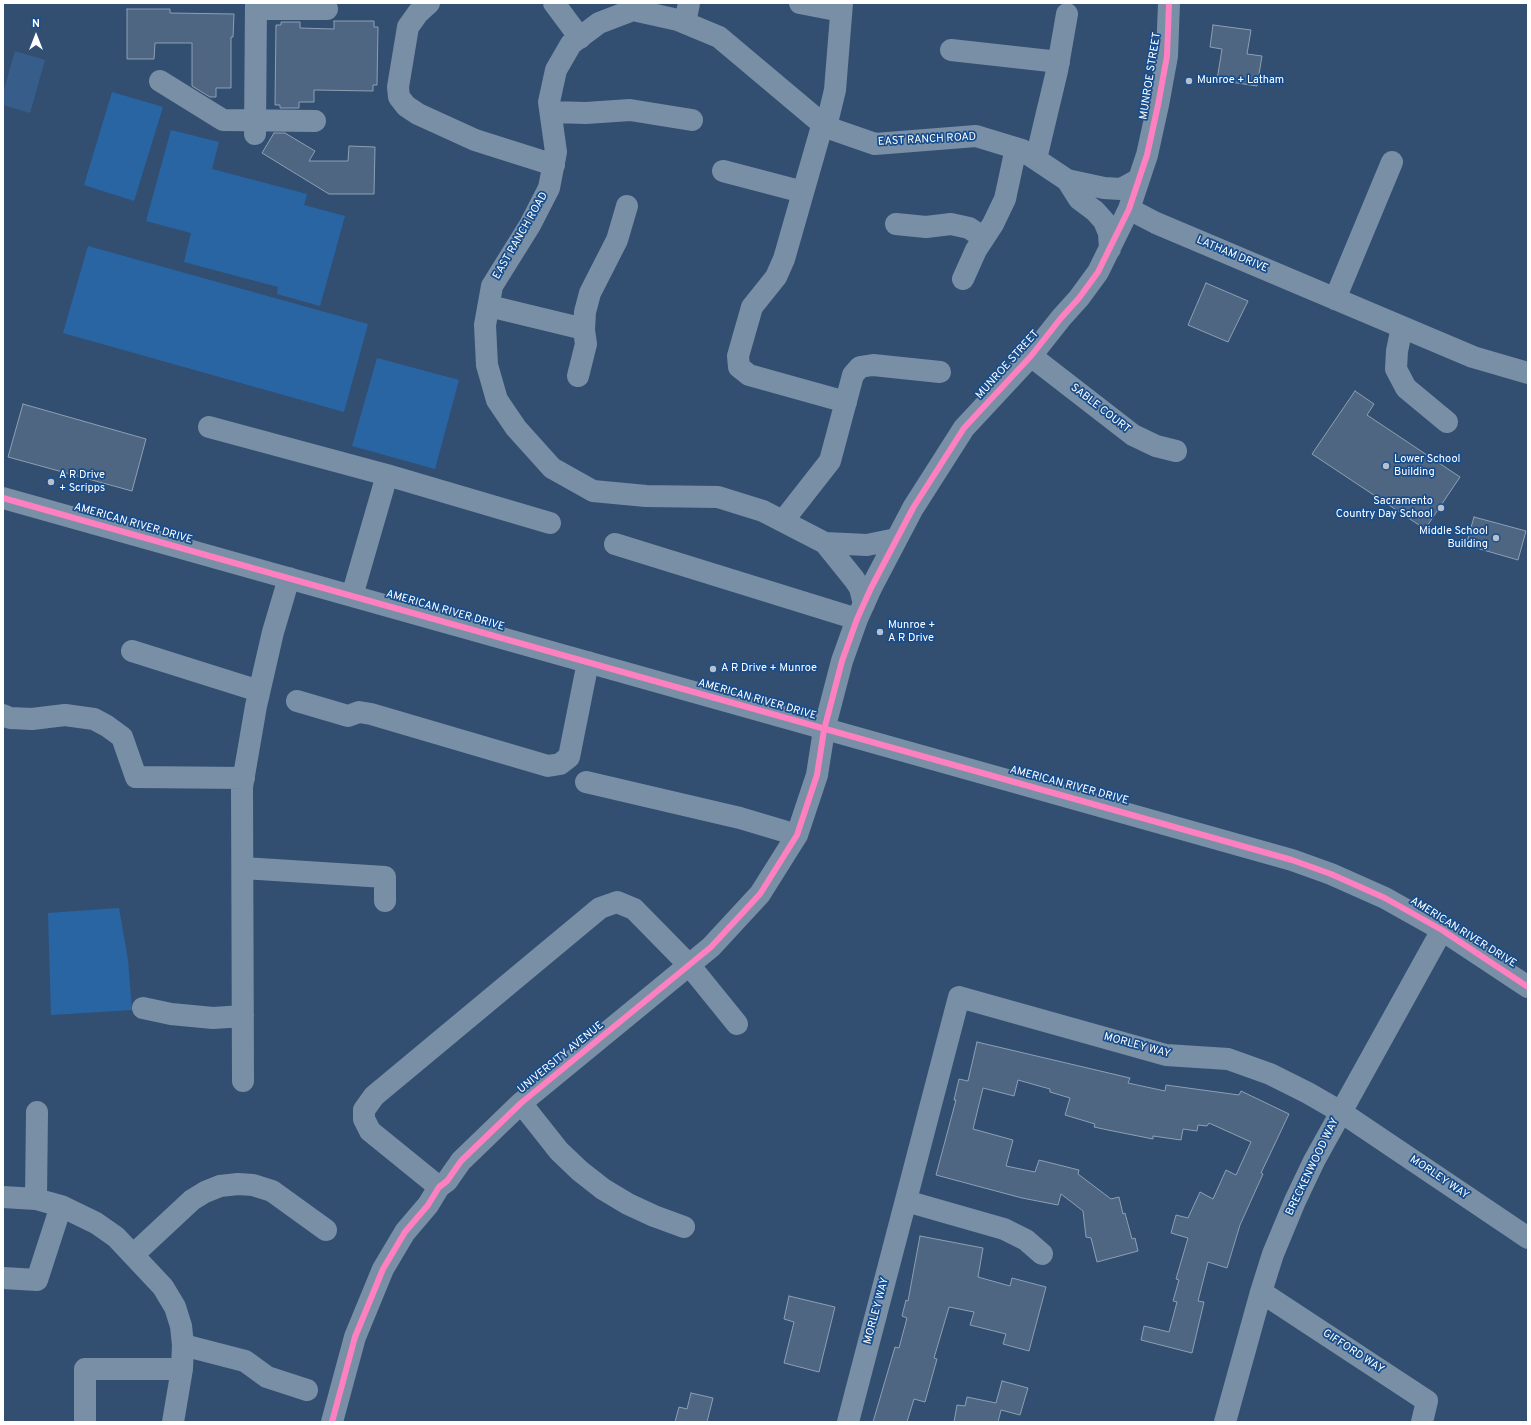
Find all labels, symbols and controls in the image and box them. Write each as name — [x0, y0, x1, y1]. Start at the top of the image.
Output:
north arrow — [16, 16, 56, 56]
text: N — [32, 17, 40, 31]
street label: MUNROE STREET — [1138, 31, 1164, 121]
place label: Munroe + Latham — [1197, 74, 1284, 88]
marker: Munroe + Latham — [1184, 76, 1194, 86]
street label: EAST RANCH ROAD — [878, 131, 976, 149]
street label: EAST RANCH ROAD — [491, 190, 551, 282]
street label: LATHAM DRIVE — [1194, 234, 1270, 276]
street label: MUNROE STREET — [974, 328, 1042, 402]
street label: SABLE COURT — [1068, 382, 1132, 436]
place label: Lower School Building — [1394, 453, 1460, 479]
marker: Lower School Building — [1381, 461, 1391, 471]
place label: A R Drive + Scripps — [59, 469, 105, 495]
marker: A R Drive + Scripps — [46, 477, 56, 487]
place label: Sacramento Country Day School — [1336, 495, 1433, 521]
street label: AMERICAN RIVER DRIVE — [72, 501, 194, 547]
marker: Sacramento Country Day School — [1436, 503, 1446, 513]
place label: Middle School Building — [1419, 525, 1488, 551]
marker: Middle School Building — [1491, 533, 1501, 543]
street label: AMERICAN RIVER DRIVE — [384, 588, 506, 634]
place label: Munroe + A R Drive — [888, 619, 935, 645]
marker: Munroe + A R Drive — [875, 627, 885, 637]
place label: A R Drive + Munroe — [721, 662, 817, 676]
marker: A R Drive + Munroe — [708, 664, 718, 674]
street label: AMERICAN RIVER DRIVE — [696, 677, 818, 723]
street label: AMERICAN RIVER DRIVE — [1008, 764, 1130, 808]
street label: AMERICAN RIVER DRIVE — [1407, 895, 1519, 971]
street label: UNIVERSITY AVENUE — [515, 1019, 607, 1097]
street label: MORLEY WAY — [1102, 1031, 1172, 1061]
street label: BRECKENWOOD WAY — [1284, 1116, 1342, 1218]
street label: MORLEY WAY — [1407, 1153, 1471, 1203]
street label: MORLEY WAY — [862, 1276, 892, 1346]
street label: GIFFORD WAY — [1320, 1327, 1386, 1377]

